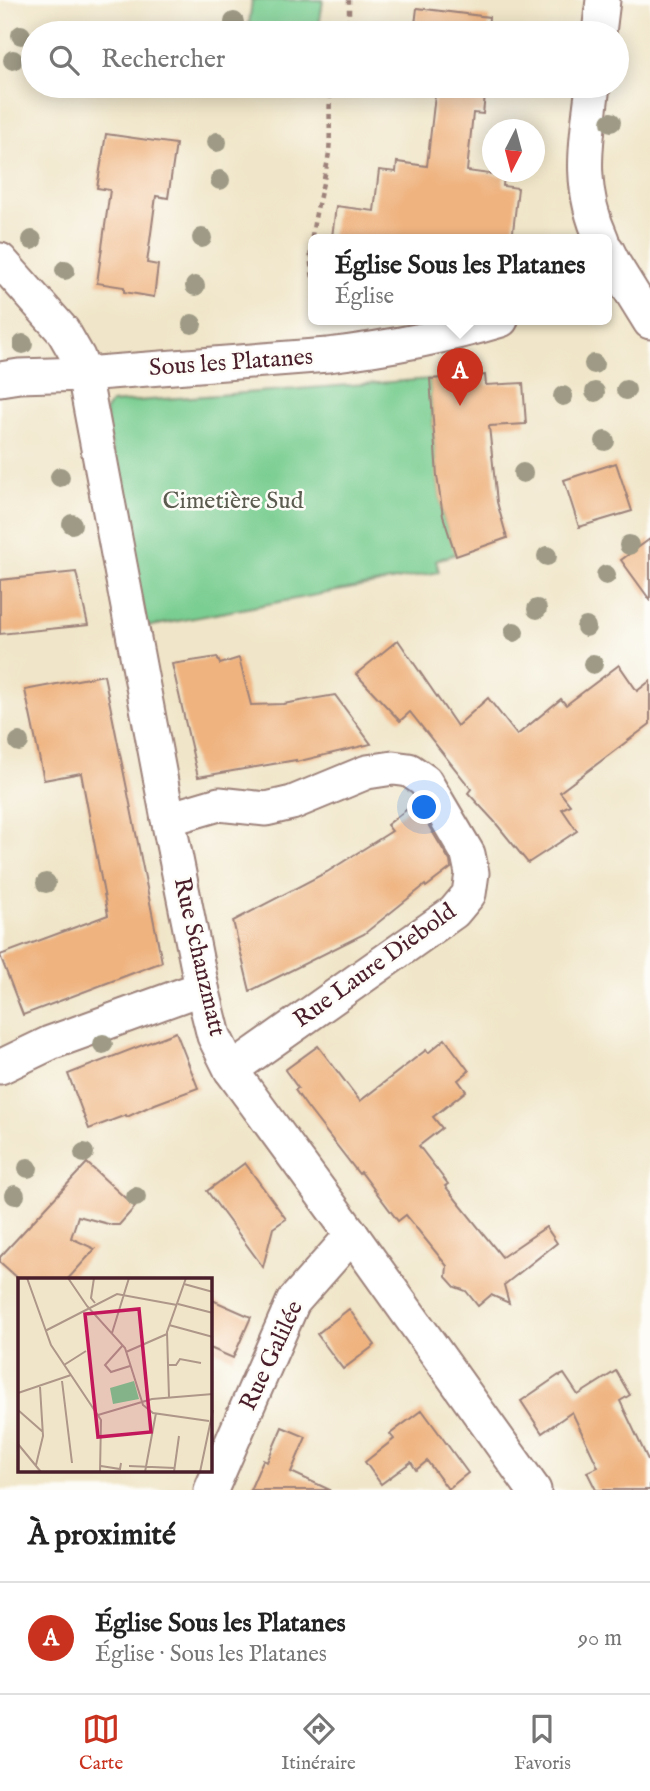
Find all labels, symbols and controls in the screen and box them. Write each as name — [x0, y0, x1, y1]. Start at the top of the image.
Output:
search box — [21, 21, 629, 98]
icon: search — [45, 41, 83, 79]
text: Rechercher — [101, 43, 225, 76]
north arrow — [482, 119, 545, 182]
popup — [308, 234, 612, 325]
text: Église Sous les Platanes — [335, 249, 585, 282]
text: Église — [335, 282, 394, 311]
street label: Sous les Platanes — [148, 342, 314, 384]
pin: A — [437, 348, 483, 406]
park label: Cimetière Sud — [162, 486, 304, 517]
your location — [407, 790, 441, 824]
street label: Rue Schanzmatt — [166, 875, 232, 1039]
street label: Rue Laure Diebold — [288, 897, 462, 1035]
inset map — [18, 1278, 212, 1472]
street label: Rue Galilée — [233, 1296, 311, 1416]
text: À proximité — [28, 1517, 176, 1555]
text: Église Sous les Platanes — [95, 1607, 346, 1640]
text: A — [43, 1624, 59, 1653]
text: 90 m — [578, 1624, 622, 1653]
text: Église · Sous les Platanes — [95, 1640, 327, 1669]
tab: Carte — [79, 1710, 123, 1776]
tab: Itinéraire — [281, 1710, 356, 1776]
tab: Favoris — [514, 1710, 571, 1776]

